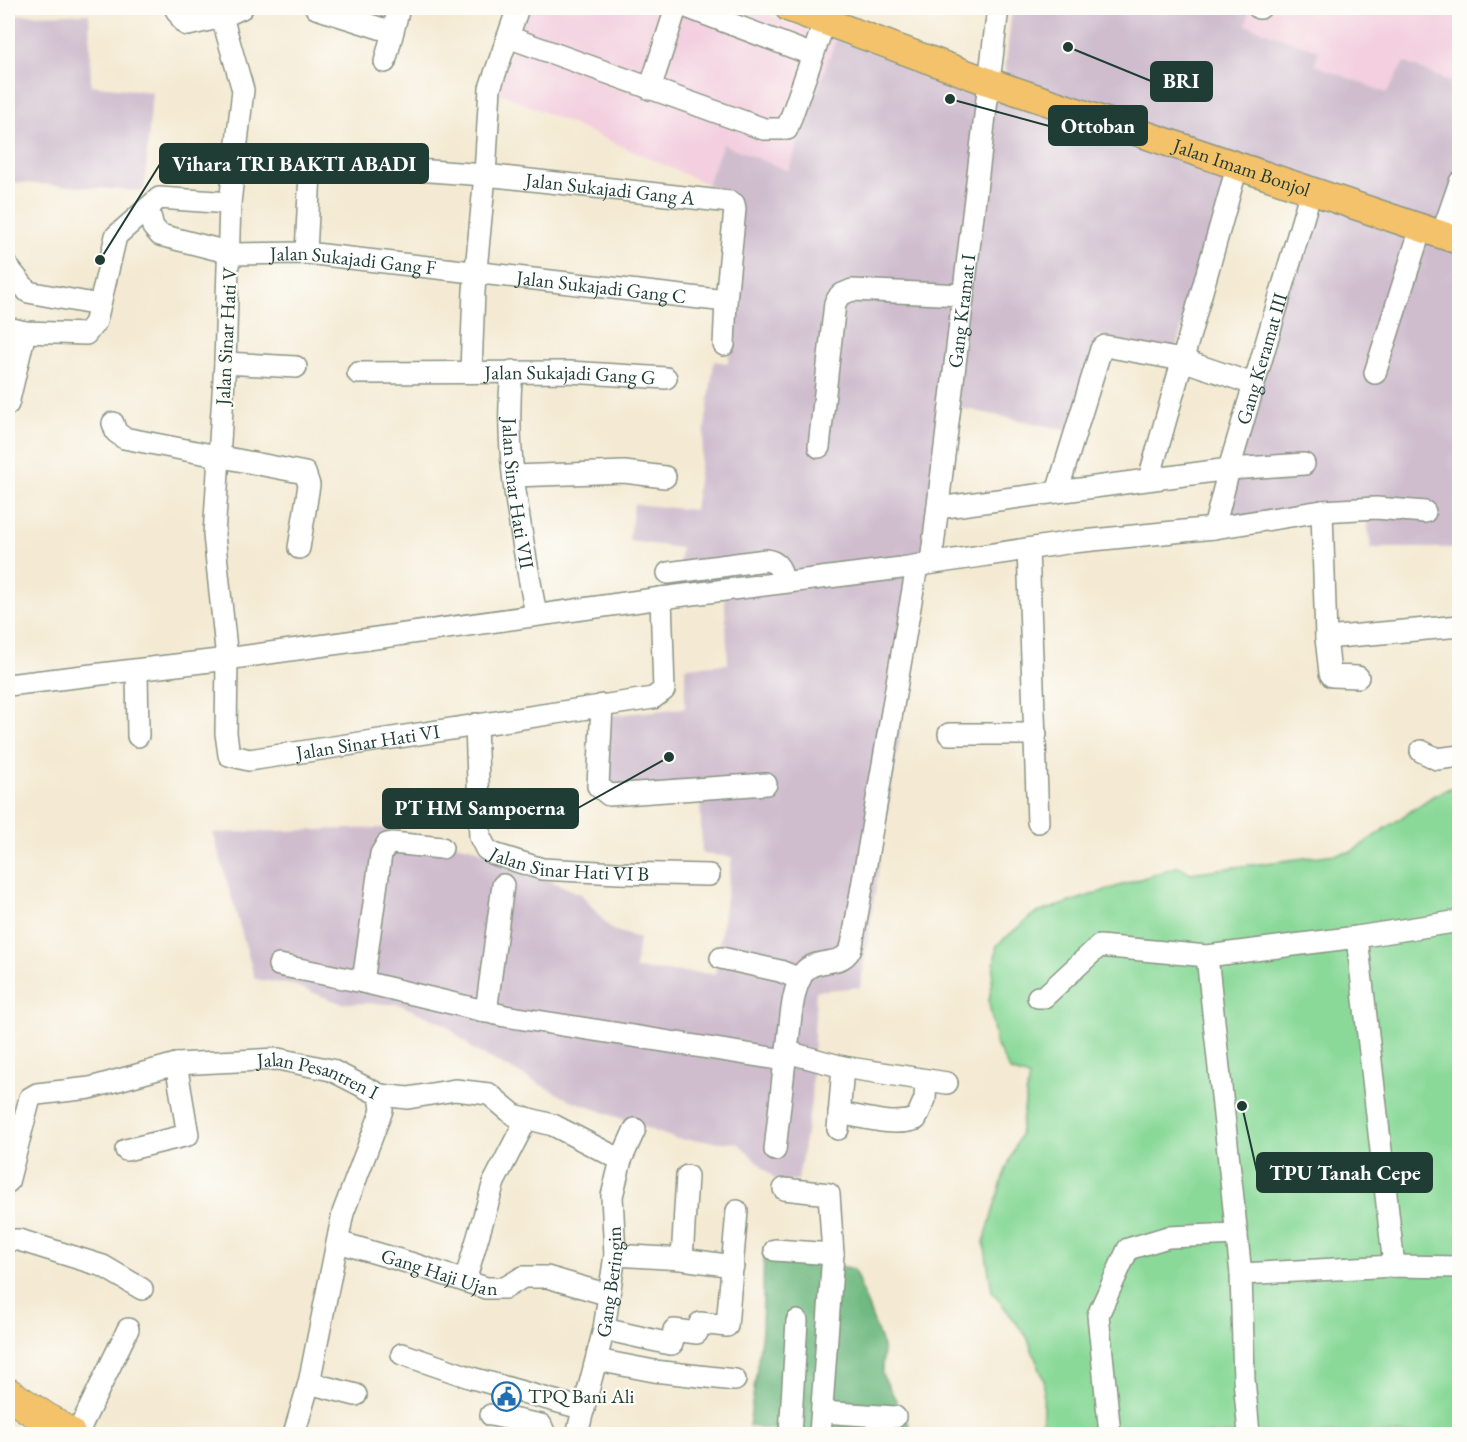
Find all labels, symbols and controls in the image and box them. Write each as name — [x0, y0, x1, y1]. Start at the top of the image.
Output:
callout: BRI — [1151, 62, 1212, 101]
text: BRI — [1163, 67, 1200, 94]
callout: Ottoban — [1049, 106, 1147, 145]
text: Ottoban — [1061, 112, 1135, 139]
street label: Jalan Imam Bonjol — [1168, 131, 1314, 203]
callout: Vihara TRI BAKTI ABADI — [160, 144, 428, 183]
text: Vihara TRI BAKTI ABADI — [172, 150, 416, 177]
street label: Jalan Sukajadi Gang A — [522, 166, 697, 211]
street label: Jalan Sukajadi Gang F — [268, 240, 437, 281]
street label: Gang Kramat I — [942, 252, 981, 369]
street label: Jalan Sukajadi Gang C — [513, 264, 688, 309]
street label: Jalan Sinar Hati V — [209, 266, 243, 408]
street label: Gang Keramat III — [1230, 289, 1293, 428]
street label: Jalan Sukajadi Gang G — [482, 359, 656, 390]
street label: Jalan Sinar Hati VII — [497, 416, 540, 571]
street label: Jalan Sinar Hati VI — [292, 718, 442, 766]
callout: PT HM Sampoerna — [383, 789, 578, 828]
text: PT HM Sampoerna — [395, 794, 566, 821]
street label: Jalan Sinar Hati VI B — [483, 840, 649, 887]
street label: Jalan Pesantren I — [254, 1046, 383, 1105]
callout: TPU Tanah Cepe — [1257, 1153, 1432, 1192]
text: TPU Tanah Cepe — [1269, 1159, 1421, 1186]
street label: Gang Beringin — [589, 1225, 629, 1340]
street label: Gang Haji Ujan — [378, 1242, 498, 1301]
public building icon: TPQ Bani Ali — [491, 1380, 523, 1412]
place label: TPQ Bani Ali — [528, 1383, 635, 1409]

